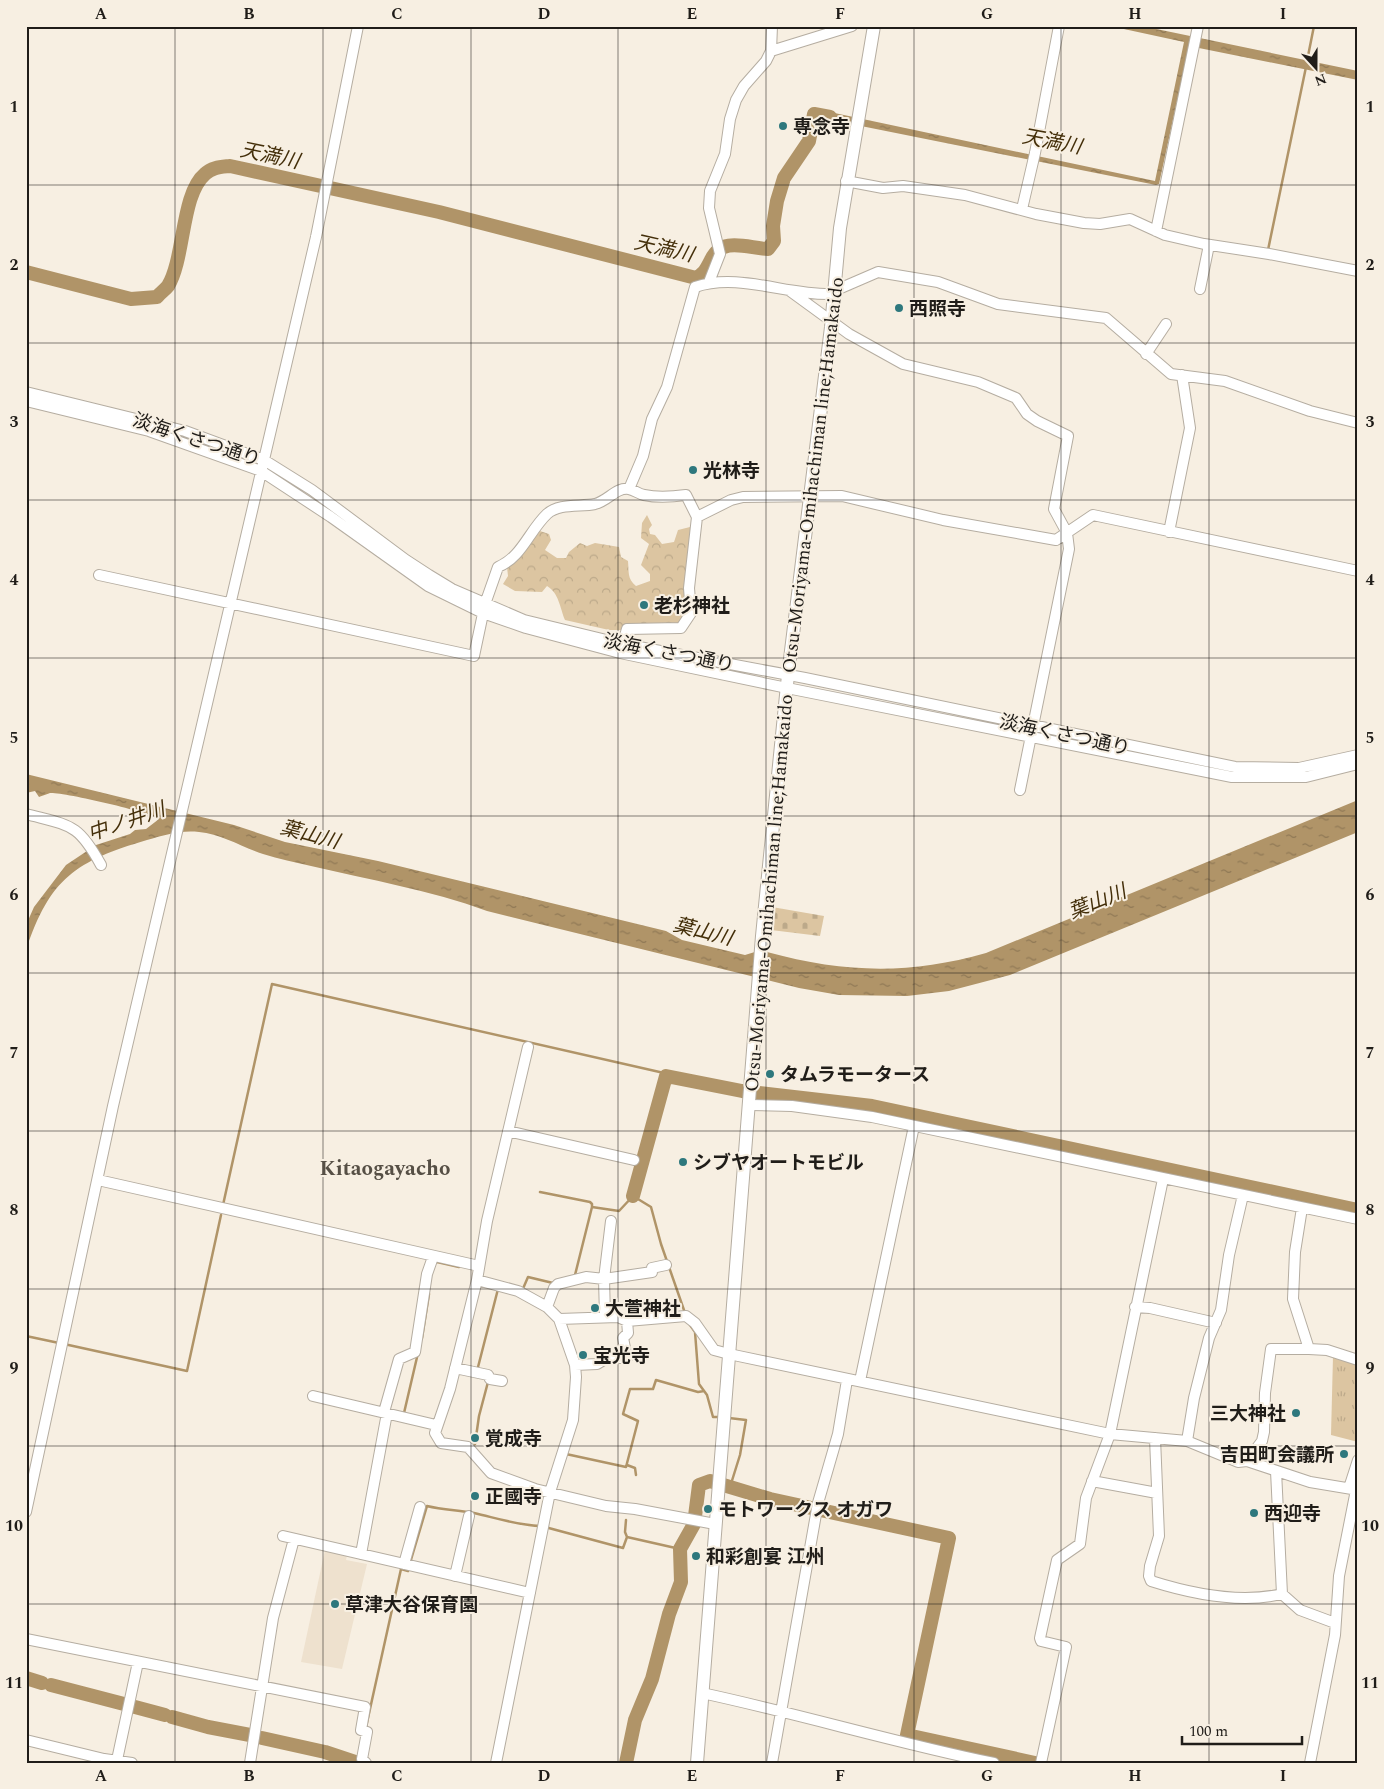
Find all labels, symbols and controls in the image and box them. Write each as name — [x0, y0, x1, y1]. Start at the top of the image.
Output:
text: A — [95, 2, 108, 26]
text: B — [243, 2, 255, 26]
text: C — [391, 2, 403, 26]
text: D — [538, 2, 551, 26]
text: E — [687, 2, 697, 26]
text: F — [835, 2, 845, 26]
text: G — [981, 2, 993, 26]
text: H — [1128, 2, 1142, 26]
text: I — [1280, 2, 1286, 26]
north arrow — [1292, 42, 1342, 92]
text: N — [1311, 68, 1330, 92]
text: 1 — [10, 95, 18, 119]
text: 1 — [1366, 95, 1374, 119]
place label: 専念寺 — [793, 113, 850, 142]
marker: 専念寺 — [777, 120, 789, 132]
water label: 天満川 — [1019, 122, 1086, 163]
water label: 天満川 — [237, 135, 304, 177]
water label: 天満川 — [631, 228, 698, 271]
text: 2 — [10, 253, 19, 277]
text: 2 — [1366, 253, 1375, 277]
street label: Otsu-Moriyama-Omihachiman line;Hamakaido — [775, 275, 852, 675]
place label: 西照寺 — [909, 295, 966, 324]
marker: 西照寺 — [893, 302, 905, 314]
street label: 淡海くさつ通り — [129, 406, 264, 475]
text: 3 — [10, 410, 19, 434]
text: 3 — [1366, 410, 1375, 434]
place label: 光林寺 — [703, 457, 760, 486]
marker: 光林寺 — [687, 464, 699, 476]
text: 4 — [10, 568, 19, 592]
text: 4 — [1366, 568, 1375, 592]
place label: 老杉神社 — [654, 592, 730, 621]
marker: 老杉神社 — [638, 599, 650, 611]
street label: 淡海くさつ通り — [601, 627, 737, 680]
street label: Otsu-Moriyama-Omihachiman line;Hamakaido — [738, 693, 801, 1093]
street label: 淡海くさつ通り — [997, 707, 1133, 763]
text: 5 — [10, 726, 18, 750]
text: 5 — [1366, 726, 1374, 750]
water label: 中ノ井川 — [84, 794, 171, 849]
water label: 葉山川 — [277, 813, 345, 858]
water label: 葉山川 — [1064, 876, 1133, 927]
text: 6 — [10, 883, 19, 907]
text: 6 — [1366, 883, 1375, 907]
water label: 葉山川 — [670, 910, 737, 954]
text: 7 — [10, 1041, 19, 1065]
text: 7 — [1366, 1041, 1375, 1065]
place label: タムラモータース — [780, 1061, 930, 1090]
marker: タムラモータース — [764, 1068, 776, 1080]
place label: シブヤオートモビル — [693, 1149, 864, 1178]
district label: Kitaogayacho — [320, 1153, 450, 1185]
marker: シブヤオートモビル — [677, 1156, 689, 1168]
text: 8 — [10, 1198, 19, 1222]
text: 8 — [1366, 1198, 1375, 1222]
place label: 大萱神社 — [605, 1295, 681, 1324]
marker: 大萱神社 — [589, 1302, 601, 1314]
place label: 宝光寺 — [593, 1342, 650, 1371]
marker: 宝光寺 — [577, 1349, 589, 1361]
text: 9 — [10, 1356, 19, 1380]
text: 9 — [1366, 1356, 1375, 1380]
place label: 三大神社 — [1210, 1400, 1286, 1429]
marker: 三大神社 — [1290, 1407, 1302, 1419]
place label: 覚成寺 — [485, 1425, 542, 1454]
marker: 覚成寺 — [469, 1432, 481, 1444]
place label: 吉田町会議所 — [1220, 1441, 1334, 1470]
marker: 吉田町会議所 — [1338, 1448, 1350, 1460]
place label: 正國寺 — [485, 1483, 542, 1512]
marker: 正國寺 — [469, 1490, 481, 1502]
place label: モトワークス オガワ — [718, 1496, 893, 1525]
place label: 西迎寺 — [1264, 1500, 1321, 1529]
marker: モトワークス オガワ — [702, 1503, 714, 1515]
marker: 西迎寺 — [1248, 1507, 1260, 1519]
text: 10 — [5, 1514, 23, 1538]
text: 10 — [1361, 1514, 1379, 1538]
place label: 和彩創宴 江州 — [706, 1543, 825, 1572]
marker: 和彩創宴 江州 — [690, 1550, 702, 1562]
place label: 草津大谷保育園 — [345, 1591, 478, 1620]
marker: 草津大谷保育園 — [329, 1598, 341, 1610]
text: 11 — [5, 1671, 23, 1695]
text: 11 — [1361, 1671, 1379, 1695]
scale bar — [1182, 1714, 1302, 1746]
text: 100 m — [1189, 1720, 1228, 1743]
text: A — [95, 1764, 108, 1788]
text: B — [243, 1764, 255, 1788]
text: C — [391, 1764, 403, 1788]
text: D — [538, 1764, 551, 1788]
text: E — [687, 1764, 697, 1788]
text: F — [835, 1764, 845, 1788]
text: G — [981, 1764, 993, 1788]
text: H — [1128, 1764, 1142, 1788]
text: I — [1280, 1764, 1286, 1788]

